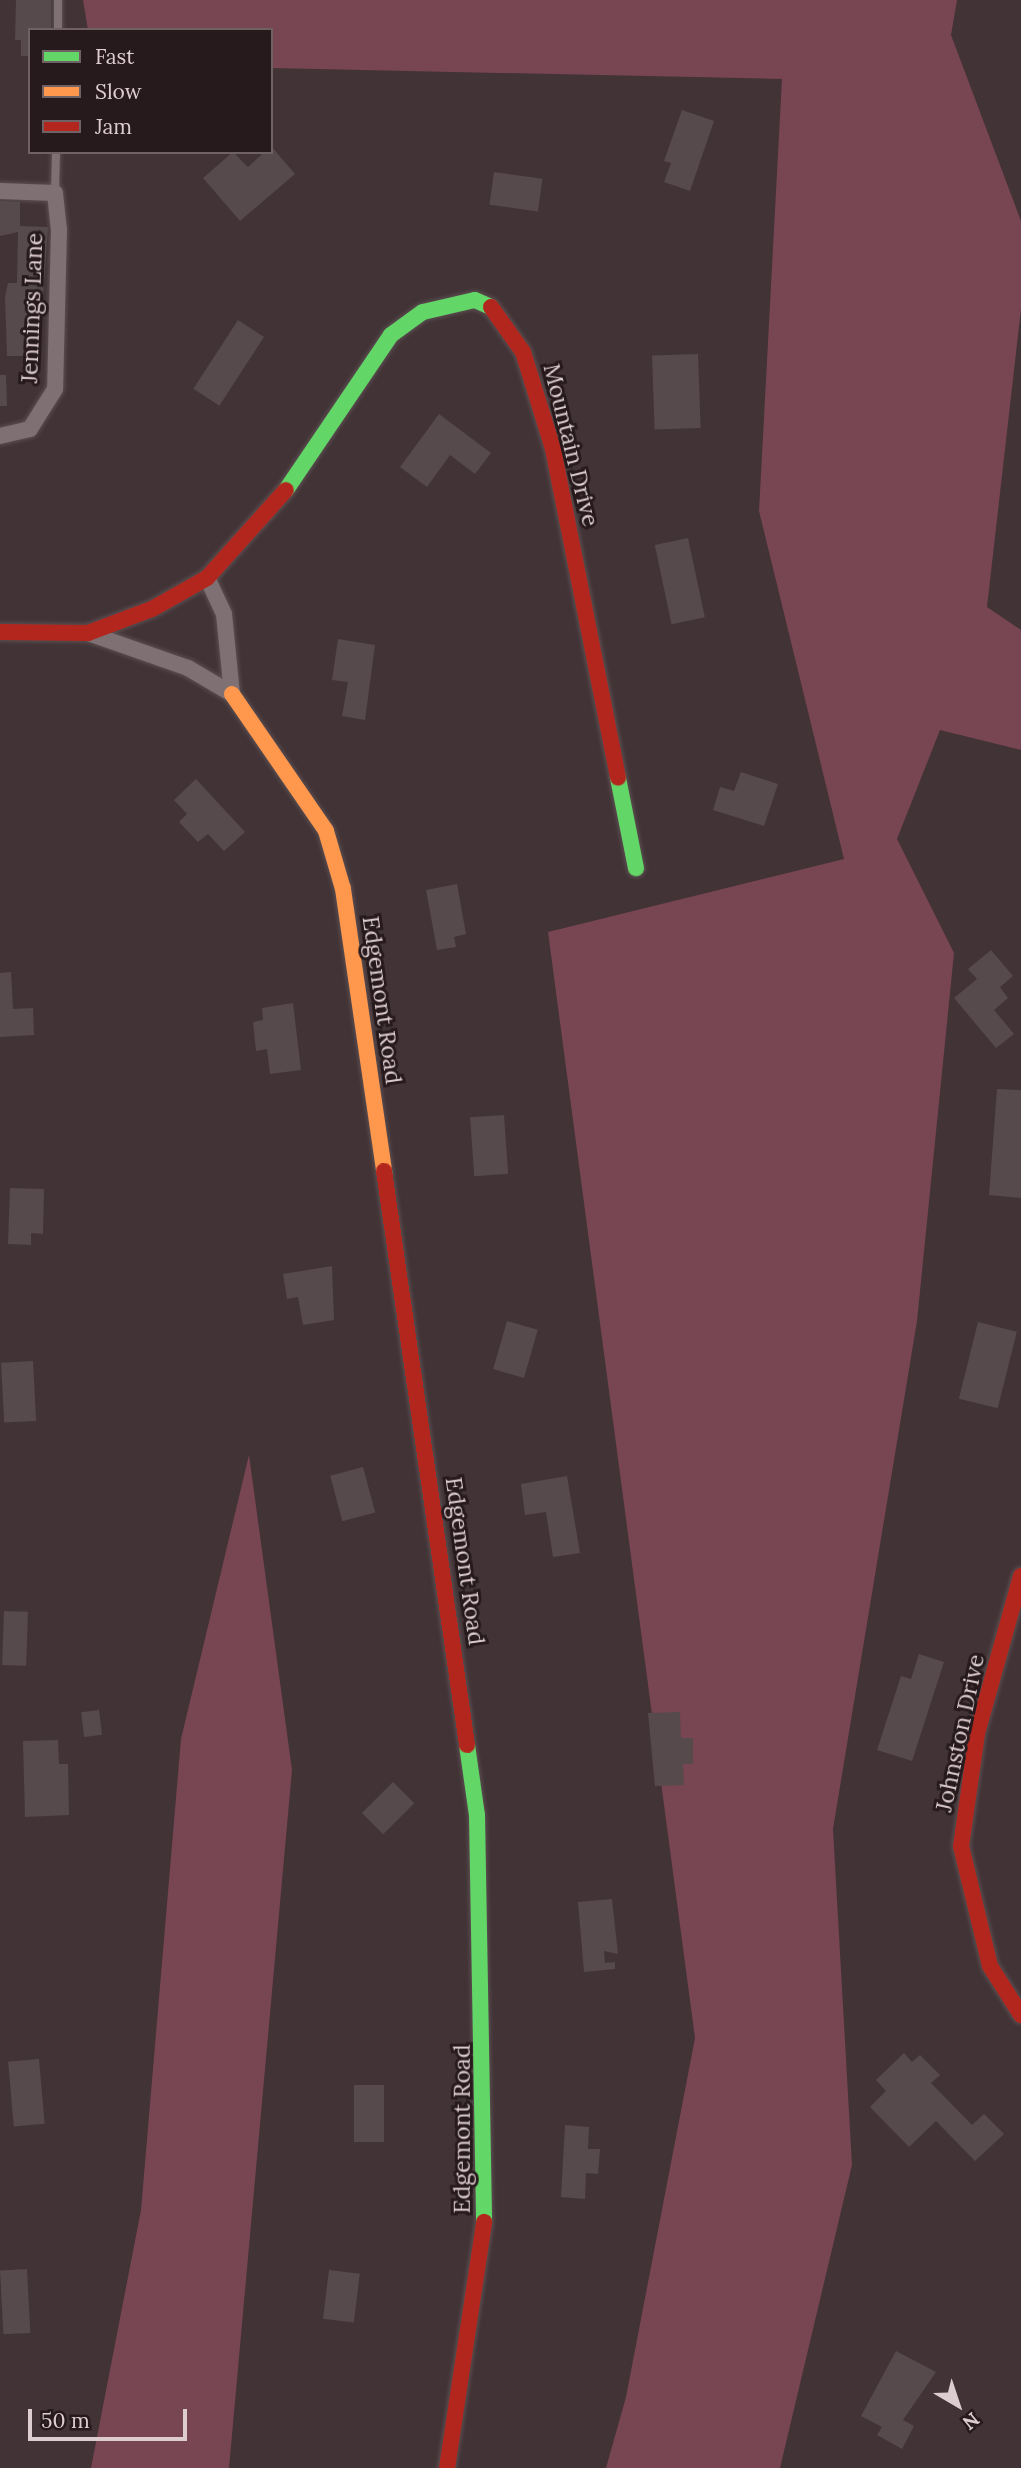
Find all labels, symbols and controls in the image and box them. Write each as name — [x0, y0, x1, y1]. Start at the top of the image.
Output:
legend — [28, 28, 273, 154]
text: Fast — [95, 43, 134, 70]
text: Slow — [95, 78, 142, 105]
text: Jam — [95, 113, 132, 140]
street label: Jennings Lane — [16, 232, 48, 384]
street label: Mountain Drive — [537, 361, 605, 529]
street label: Edgemont Road — [357, 914, 407, 1086]
street label: Edgemont Road — [440, 1475, 490, 1647]
street label: Johnston Drive — [930, 1652, 990, 1814]
street label: Edgemont Road — [448, 2044, 476, 2214]
north arrow — [923, 2370, 993, 2440]
scale bar — [32, 2394, 191, 2438]
text: 50 m — [41, 2407, 90, 2434]
text: N — [958, 2407, 984, 2435]

